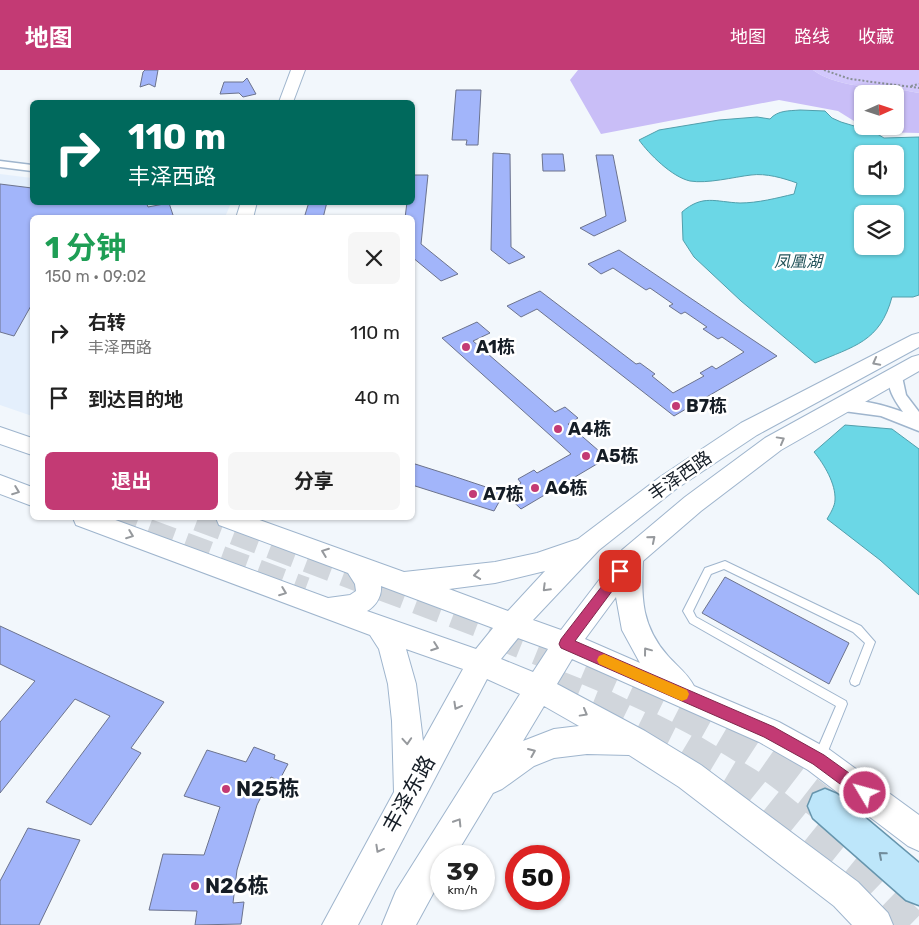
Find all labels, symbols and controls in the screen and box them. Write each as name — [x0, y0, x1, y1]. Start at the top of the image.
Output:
text: 地图 — [25, 24, 73, 52]
text: 地图 — [730, 26, 766, 48]
text: 路线 — [794, 26, 830, 48]
text: 收藏 — [858, 26, 894, 48]
north arrow — [854, 85, 904, 135]
map controls — [854, 85, 904, 255]
text: 110 m — [128, 116, 226, 158]
icon: right — [45, 120, 110, 185]
button: sound — [854, 145, 904, 195]
text: 丰泽西路 — [128, 163, 216, 190]
button: layers — [854, 205, 904, 255]
text: 1 分钟 — [45, 230, 126, 266]
button: close — [348, 232, 400, 284]
water label: 凤凰湖 — [774, 252, 825, 271]
text: 150 m · 09:02 — [45, 267, 146, 286]
text: 右转 — [88, 311, 126, 334]
icon: right — [45, 319, 73, 347]
text: 110 m — [350, 321, 400, 344]
place label: A1栋 — [476, 336, 515, 358]
text: 丰泽西路 — [88, 338, 152, 357]
marker: A1栋 — [460, 341, 472, 353]
one-way arrow — [872, 356, 881, 366]
icon: arrive — [45, 384, 73, 412]
text: 40 m — [355, 386, 400, 409]
text: 到达目的地 — [88, 388, 183, 411]
place label: B7栋 — [686, 395, 727, 417]
marker: B7栋 — [670, 400, 682, 412]
place label: A4栋 — [568, 418, 611, 440]
marker: A4栋 — [552, 423, 564, 435]
one-way arrow — [776, 436, 785, 446]
place label: A5栋 — [596, 445, 639, 467]
street label: 丰泽西路 — [644, 446, 716, 506]
marker: A5栋 — [580, 450, 592, 462]
button: 退出 — [45, 452, 218, 510]
button: 分享 — [228, 452, 400, 510]
place label: A6栋 — [545, 477, 588, 499]
marker: A6栋 — [529, 482, 541, 494]
place label: A7栋 — [483, 483, 524, 505]
one-way arrow — [11, 484, 20, 495]
marker: A7栋 — [467, 488, 479, 500]
one-way arrow — [126, 529, 134, 539]
one-way arrow — [646, 536, 655, 544]
one-way arrow — [321, 548, 330, 558]
pin — [599, 550, 641, 592]
icon: arrive — [606, 557, 634, 585]
one-way arrow — [473, 569, 481, 580]
one-way arrow — [542, 582, 551, 591]
one-way arrow — [278, 586, 286, 596]
one-way arrow — [431, 642, 439, 652]
one-way arrow — [644, 647, 653, 657]
one-way arrow — [453, 701, 463, 710]
one-way arrow — [578, 707, 587, 717]
one-way arrow — [402, 737, 413, 745]
one-way arrow — [527, 748, 536, 758]
street label: 丰泽东路 — [377, 751, 440, 837]
position arrow — [838, 766, 890, 818]
place label: N25栋 — [236, 776, 299, 801]
marker: N25栋 — [220, 783, 232, 795]
one-way arrow — [451, 819, 461, 828]
one-way arrow — [375, 844, 385, 853]
speed limit sign: 50 — [505, 845, 570, 910]
one-way arrow — [879, 852, 888, 861]
text: 39 — [446, 857, 479, 886]
place label: N26栋 — [205, 873, 268, 898]
marker: N26栋 — [189, 880, 201, 892]
text: km/h — [448, 883, 477, 897]

